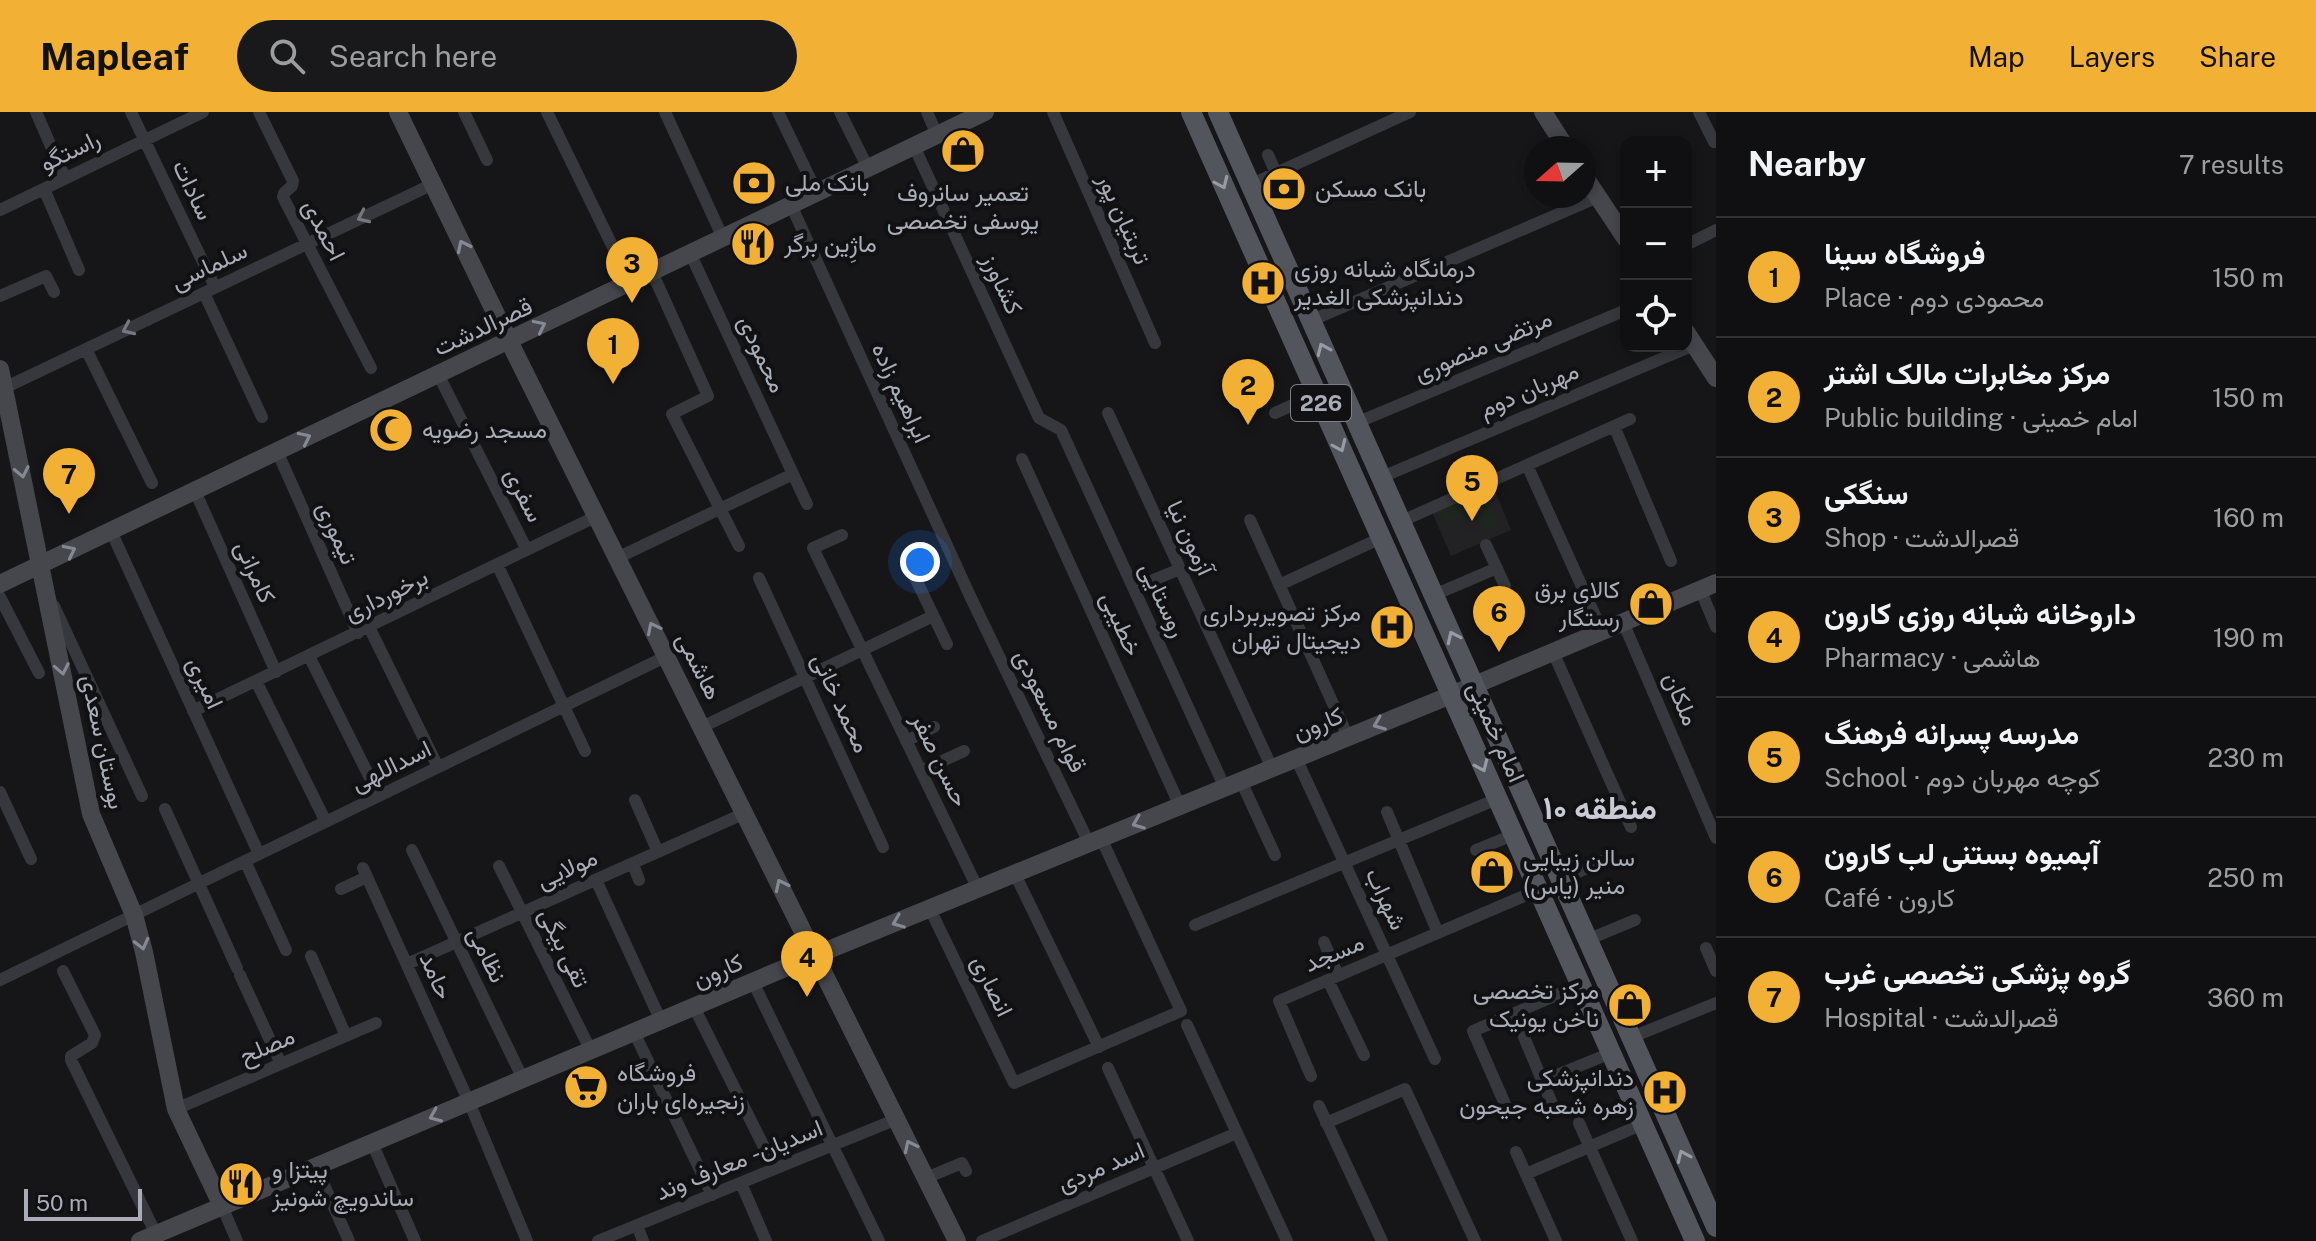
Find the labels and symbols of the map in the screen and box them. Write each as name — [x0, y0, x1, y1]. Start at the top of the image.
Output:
street label: راستگو — [35, 124, 105, 178]
shop icon: تعمیر سانروف یوسفی تخصصی — [939, 127, 987, 175]
north arrow — [1524, 136, 1596, 208]
street label: سادات — [167, 155, 220, 224]
bank icon: بانک ملی — [730, 159, 778, 207]
bank icon: بانک مسکن — [1260, 165, 1308, 213]
place label: بانک ملی — [785, 168, 870, 197]
street label: تربتیان پور — [1089, 168, 1157, 270]
place label: بانک مسکن — [1315, 174, 1426, 203]
one-way arrow — [1213, 175, 1229, 189]
place label: تعمیر سانروف یوسفی تخصصی — [887, 178, 1039, 236]
street label: احمدی — [297, 194, 352, 265]
one-way arrow — [356, 207, 371, 223]
restaurant icon: ماژِین برگر — [729, 220, 777, 268]
place label: ماژِین برگر — [783, 229, 877, 263]
street label: سلماسی — [166, 235, 252, 296]
pin: 3 — [606, 237, 658, 303]
one-way arrow — [457, 239, 473, 254]
street label: کشاورز — [974, 248, 1029, 319]
place label: درمانگاه شبانه روزی دندانپزشکی الغدیر — [1293, 254, 1476, 313]
hospital icon: درمانگاه شبانه روزی دندانپزشکی الغدیر — [1239, 259, 1287, 307]
street label: قصرالدشت — [429, 291, 537, 363]
street label: مرتضی منصوری — [1409, 303, 1557, 389]
street label: محمودی — [731, 310, 793, 398]
pin: 1 — [587, 318, 639, 384]
one-way arrow — [121, 319, 136, 335]
one-way arrow — [531, 321, 546, 336]
street label: ابراهیم زاده — [864, 338, 937, 448]
one-way arrow — [1317, 343, 1333, 357]
street label: مهربان دوم — [1475, 356, 1584, 425]
pin: 2 — [1222, 359, 1274, 425]
road number: 226 — [1291, 385, 1351, 421]
mosque icon: مسجد رضویه — [367, 406, 415, 454]
place label: مسجد رضویه — [422, 415, 547, 445]
one-way arrow — [296, 432, 311, 448]
one-way arrow — [1330, 438, 1346, 452]
pin: 7 — [43, 448, 95, 514]
pin: 5 — [1446, 455, 1498, 521]
street label: سفری — [498, 463, 550, 527]
one-way arrow — [12, 466, 29, 479]
street label: آزمون نیا — [1160, 496, 1221, 582]
street label: تیموری — [310, 497, 364, 569]
street label: کامرانی — [228, 536, 282, 608]
your location — [900, 542, 940, 582]
one-way arrow — [62, 545, 77, 560]
street label: روستایی — [1133, 558, 1193, 642]
street label: برخورداری — [339, 562, 433, 628]
place label: کالای برق رستگار — [1534, 575, 1620, 633]
shop icon: کالای برق رستگار — [1627, 580, 1675, 628]
pin: 6 — [1473, 586, 1525, 652]
street label: خطیبی — [1095, 587, 1148, 660]
place label: مرکز تصویربرداری دیجیتال تهران — [1203, 598, 1361, 656]
hospital icon: مرکز تصویربرداری دیجیتال تهران — [1368, 603, 1416, 651]
one-way arrow — [647, 621, 662, 636]
street label: هاشمی — [670, 627, 729, 704]
one-way arrow — [1447, 631, 1463, 645]
street label: قوام مسعودی — [1006, 645, 1093, 778]
street label: محمد خانی — [806, 648, 877, 757]
street label: امیری — [180, 652, 230, 714]
one-way arrow — [52, 662, 69, 675]
street label: ملکان — [1658, 668, 1706, 729]
street label: بوستان سعدی — [74, 672, 132, 812]
street label: امام خمینی — [1460, 677, 1531, 787]
street label: کارون — [1288, 700, 1348, 748]
street label: حسن صفر — [904, 707, 976, 812]
one-way arrow — [1373, 715, 1387, 731]
street label: اسداللهی — [346, 734, 436, 798]
one-way arrow — [1473, 758, 1489, 772]
district label: منطقه ۱۰ — [1543, 789, 1657, 826]
one-way arrow — [1132, 813, 1146, 830]
street label: مولایی — [532, 842, 602, 896]
place label: سالن زیبایی منیر (یاس) — [1523, 843, 1635, 901]
shop icon: سالن زیبایی منیر (یاس) — [1468, 848, 1516, 896]
street label: شهراب — [1359, 863, 1413, 935]
one-way arrow — [776, 879, 791, 894]
street label: تقی بیگی — [533, 903, 596, 992]
one-way arrow — [892, 912, 906, 929]
street label: نظامی — [462, 922, 513, 987]
street label: مسجد — [1300, 927, 1368, 978]
pin: 4 — [781, 931, 833, 997]
one-way arrow — [132, 937, 149, 950]
street label: کارون — [688, 947, 748, 995]
street label: حامد — [414, 948, 459, 1003]
street label: انصاری — [964, 950, 1020, 1022]
place label: مرکز تخصصی ناخن یونیک — [1473, 976, 1599, 1034]
shop icon: مرکز تخصصی ناخن یونیک — [1606, 981, 1654, 1029]
street label: مصلح — [235, 1021, 300, 1073]
place label: فروشگاه زنجیره‌ای باران — [617, 1058, 745, 1116]
supermarket icon: فروشگاه زنجیره‌ای باران — [562, 1063, 610, 1111]
place label: دندانپزشکی زهره شعبه جیحون — [1459, 1063, 1634, 1121]
hospital icon: دندانپزشکی زهره شعبه جیحون — [1641, 1068, 1689, 1116]
one-way arrow — [429, 1107, 443, 1123]
street label: اسدیان - معارف وند — [651, 1113, 827, 1207]
street label: اسد مردی — [1053, 1135, 1149, 1199]
one-way arrow — [904, 1139, 920, 1154]
one-way arrow — [1677, 1150, 1693, 1164]
place label: پیتزا و ساندویچ شونیز — [271, 1155, 414, 1215]
restaurant icon: پیتزا و ساندویچ شونیز — [217, 1160, 265, 1208]
scale bar — [24, 1185, 142, 1221]

